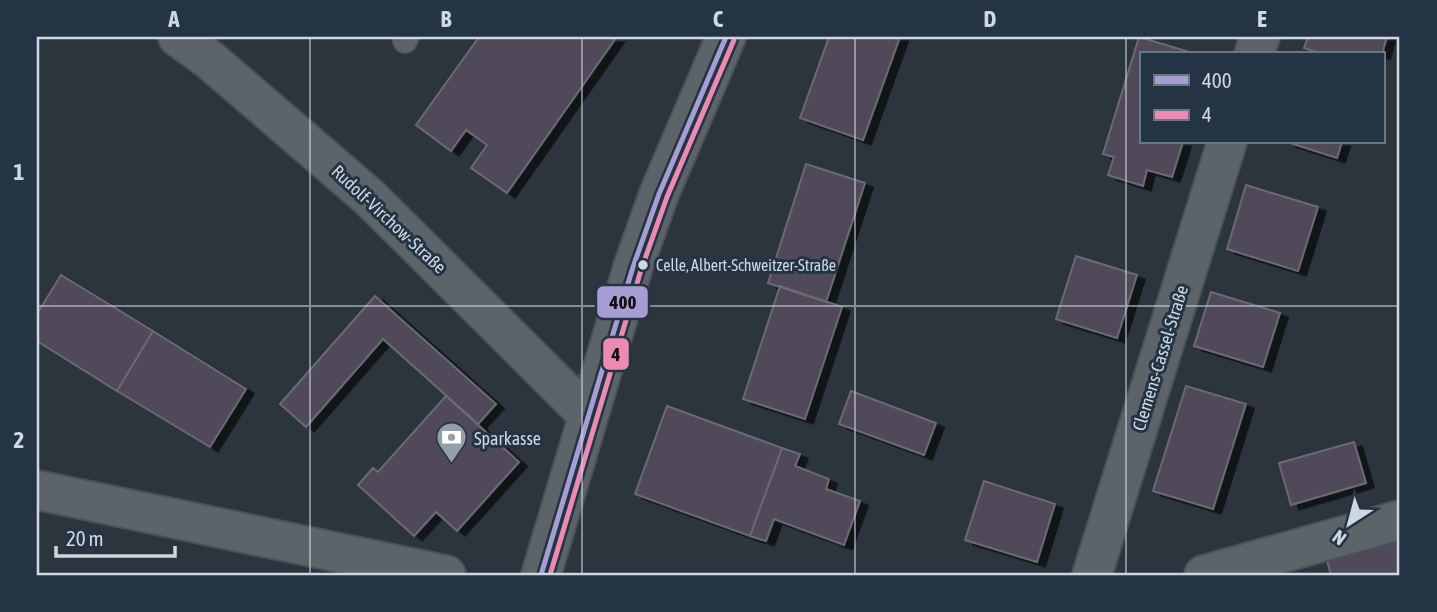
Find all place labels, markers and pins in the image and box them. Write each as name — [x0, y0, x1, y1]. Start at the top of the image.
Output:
place label: Celle, Albert-Schweitzer-Straße — [656, 256, 836, 274]
marker: Celle, Albert-Schweitzer-Straße — [636, 258, 650, 272]
bank icon: Sparkasse — [434, 421, 468, 465]
place label: Sparkasse — [474, 428, 541, 449]

